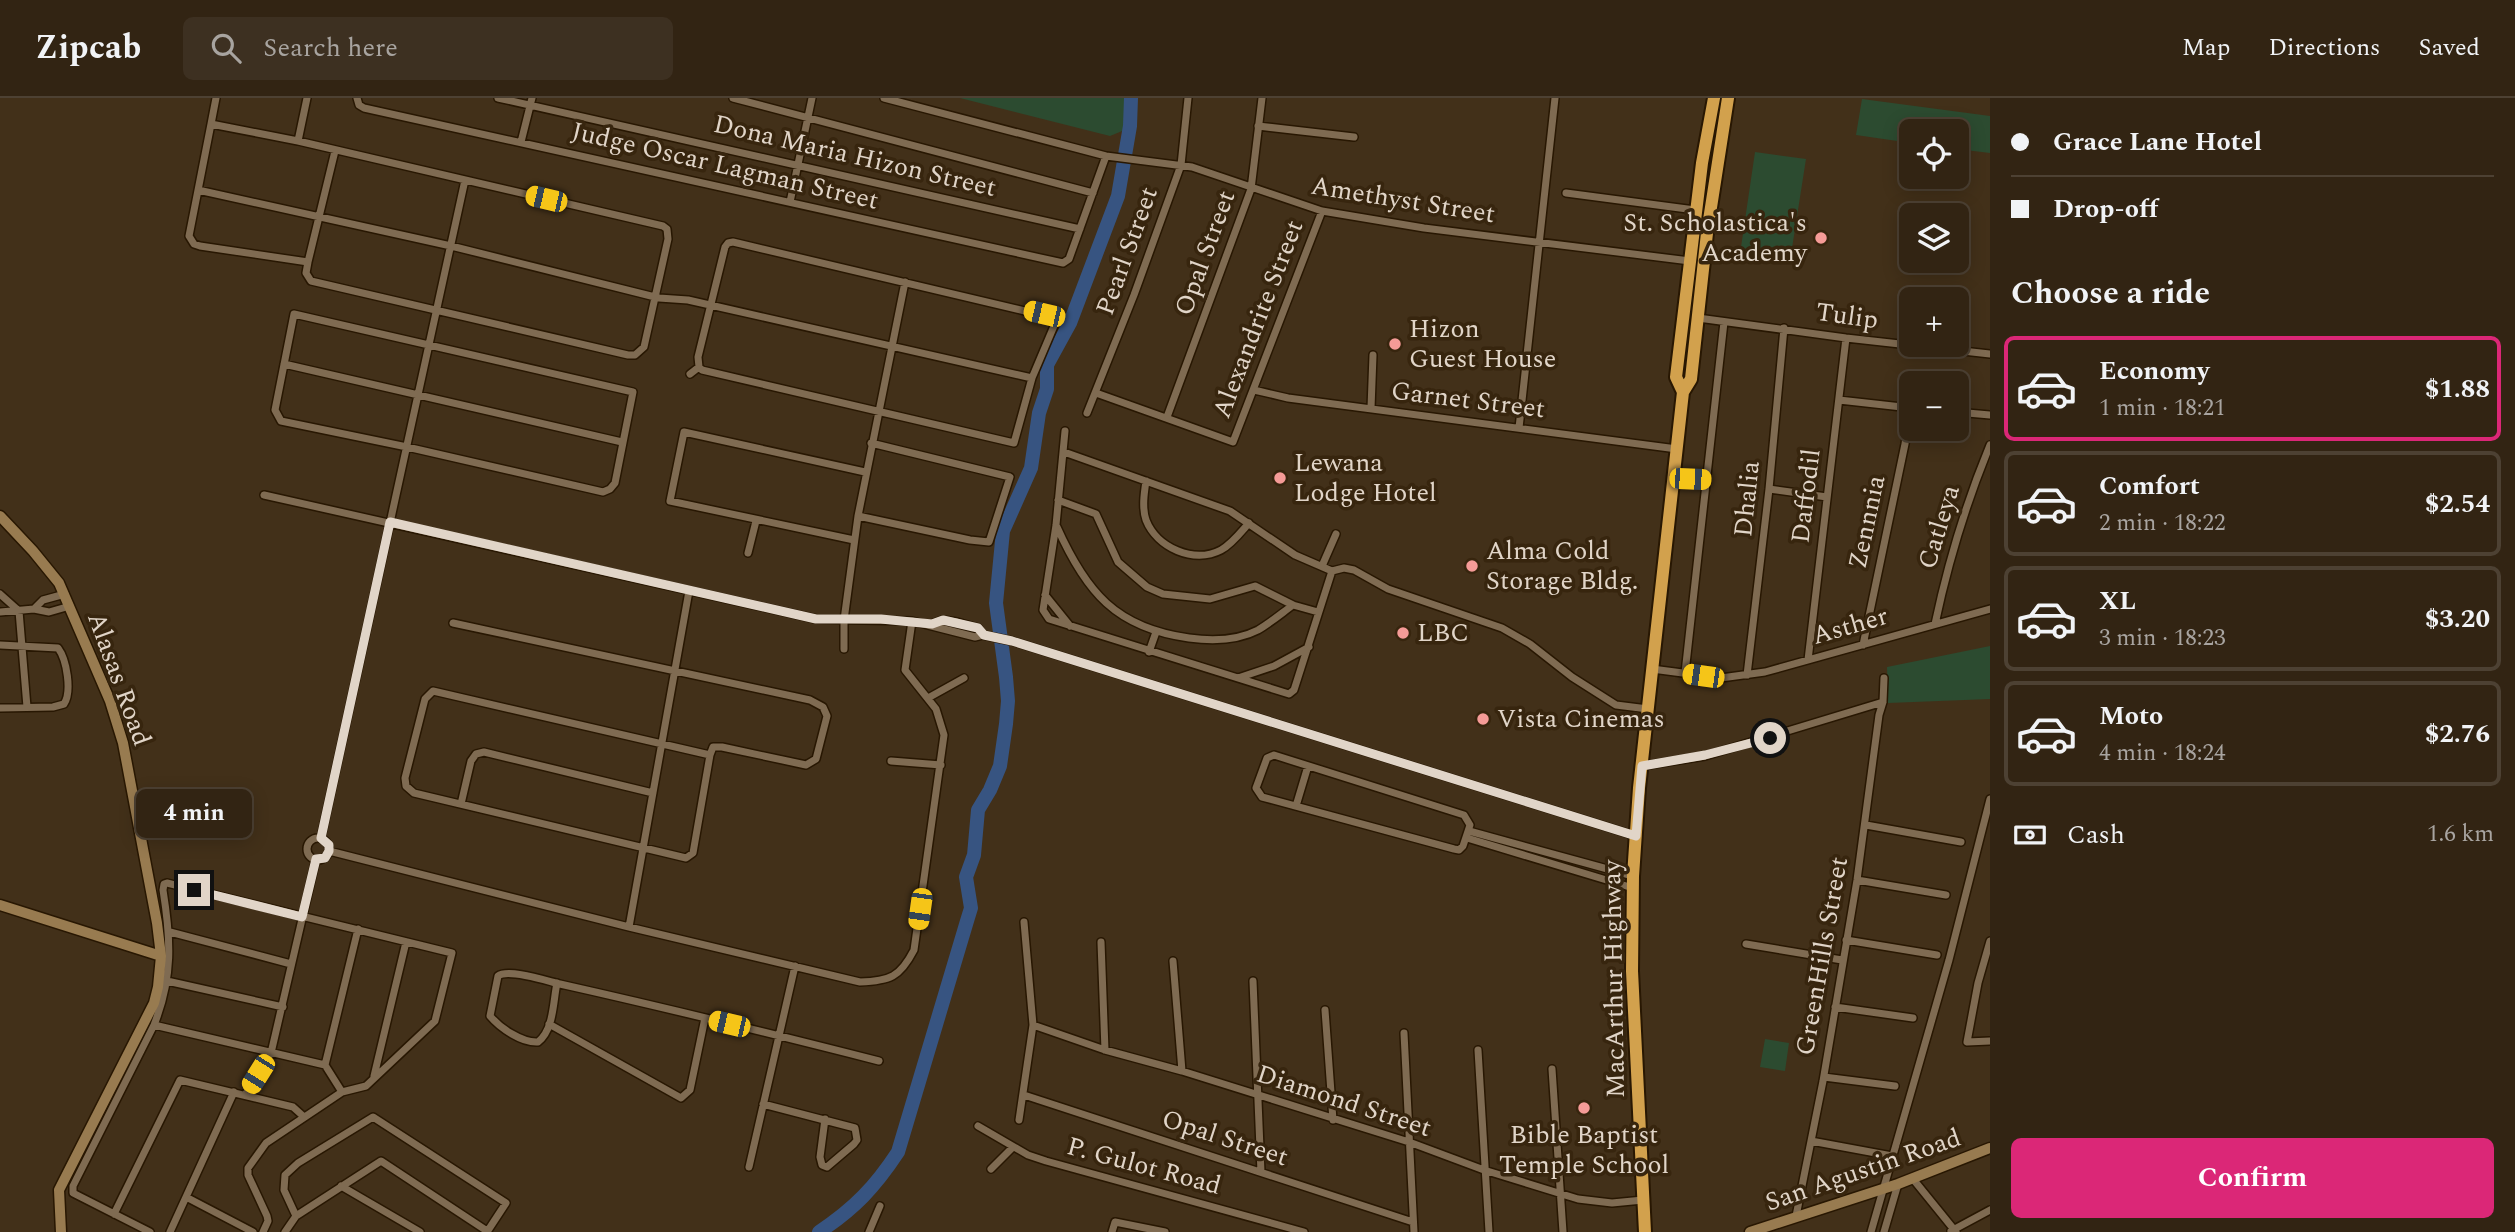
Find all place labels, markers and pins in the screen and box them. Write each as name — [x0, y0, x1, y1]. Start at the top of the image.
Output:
place label: St. Scholastica's Academy — [1623, 203, 1809, 273]
marker: St. Scholastica's Academy — [1813, 230, 1829, 246]
place label: Hizon Guest House — [1409, 309, 1556, 379]
marker: Hizon Guest House — [1387, 336, 1403, 352]
place label: Lewana Lodge Hotel — [1294, 443, 1437, 513]
marker: Lewana Lodge Hotel — [1272, 470, 1288, 486]
place label: Alma Cold Storage Bldg. — [1486, 531, 1638, 601]
marker: Alma Cold Storage Bldg. — [1464, 558, 1480, 574]
place label: LBC — [1417, 613, 1469, 653]
marker: LBC — [1395, 625, 1411, 641]
place label: Vista Cinemas — [1497, 699, 1665, 739]
marker: Vista Cinemas — [1475, 711, 1491, 727]
marker: Bible Baptist Temple School — [1576, 1100, 1592, 1116]
place label: Bible Baptist Temple School — [1499, 1115, 1669, 1185]

